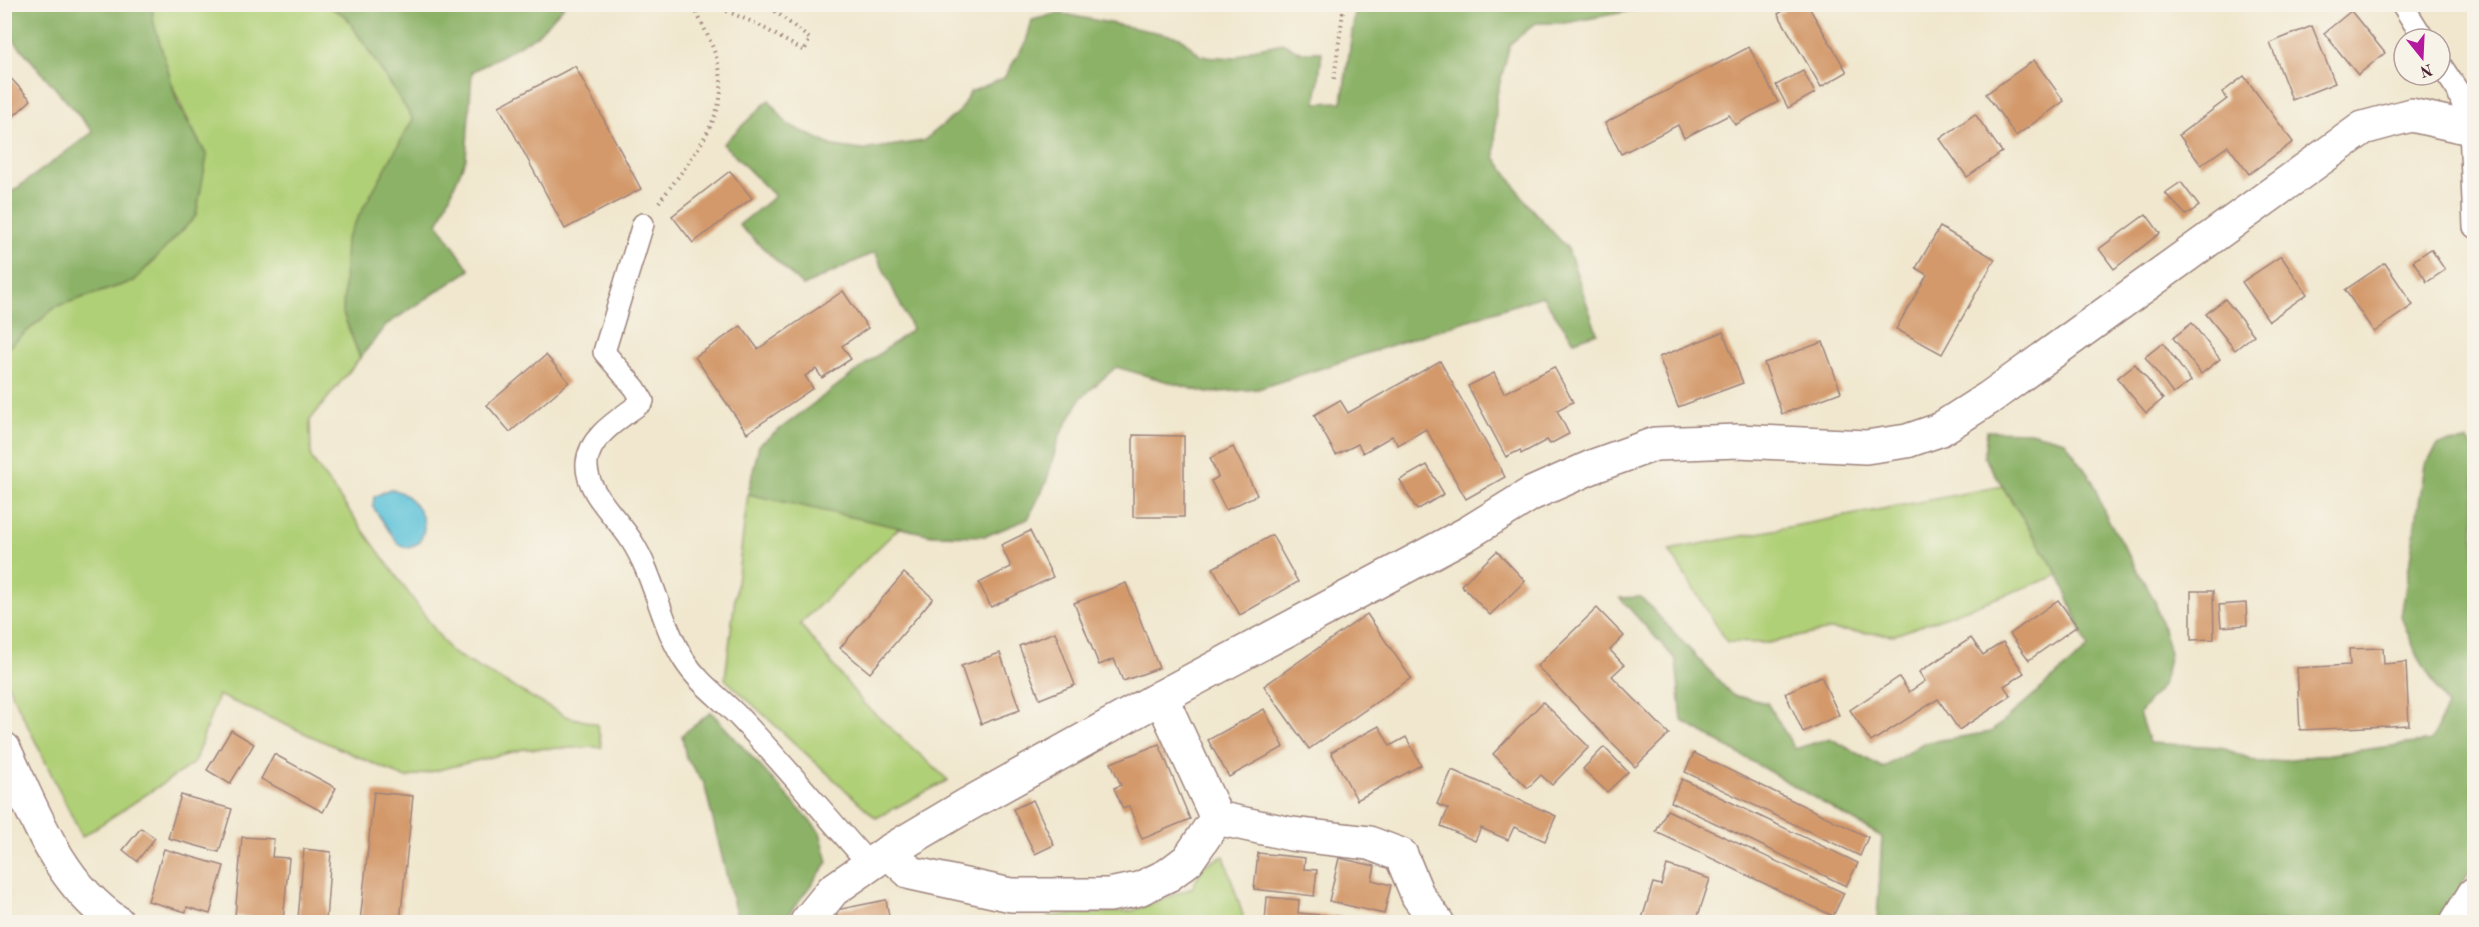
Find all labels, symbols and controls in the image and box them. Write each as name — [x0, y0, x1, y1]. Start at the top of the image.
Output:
north arrow — [2392, 27, 2452, 87]
text: N — [2417, 60, 2434, 79]

